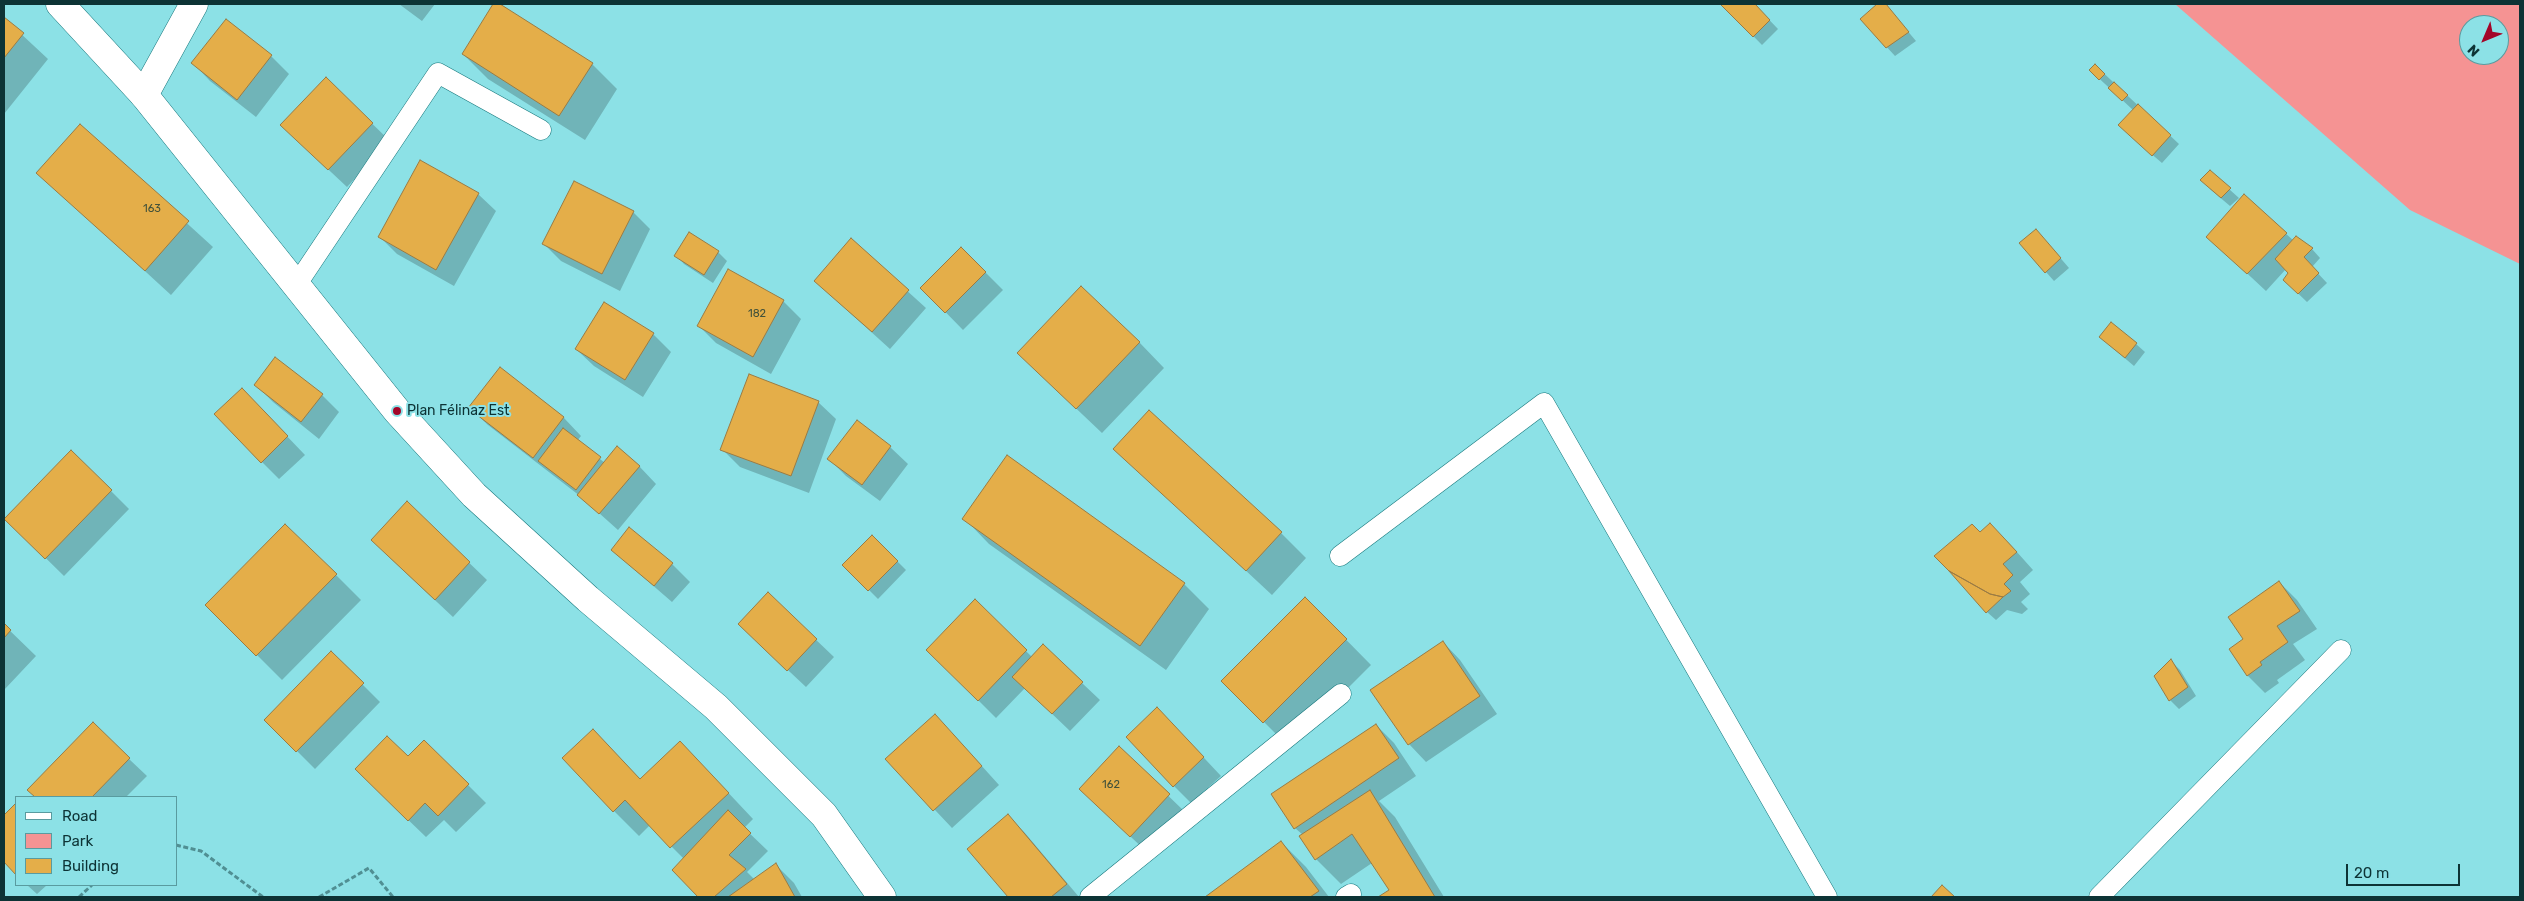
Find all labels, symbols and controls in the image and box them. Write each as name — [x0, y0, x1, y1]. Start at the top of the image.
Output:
north arrow — [2459, 15, 2509, 65]
text: N — [2464, 41, 2483, 60]
house number: 163 — [143, 202, 161, 216]
house number: 182 — [748, 307, 766, 321]
place label: Plan Félinaz Est — [407, 403, 510, 419]
marker: Plan Félinaz Est — [391, 405, 403, 417]
house number: 162 — [1102, 778, 1120, 792]
legend — [15, 796, 178, 886]
text: Road — [62, 807, 98, 825]
text: Park — [62, 832, 93, 850]
scale bar — [2349, 854, 2463, 886]
text: Building — [62, 857, 119, 875]
text: 20 m — [2354, 864, 2389, 882]

